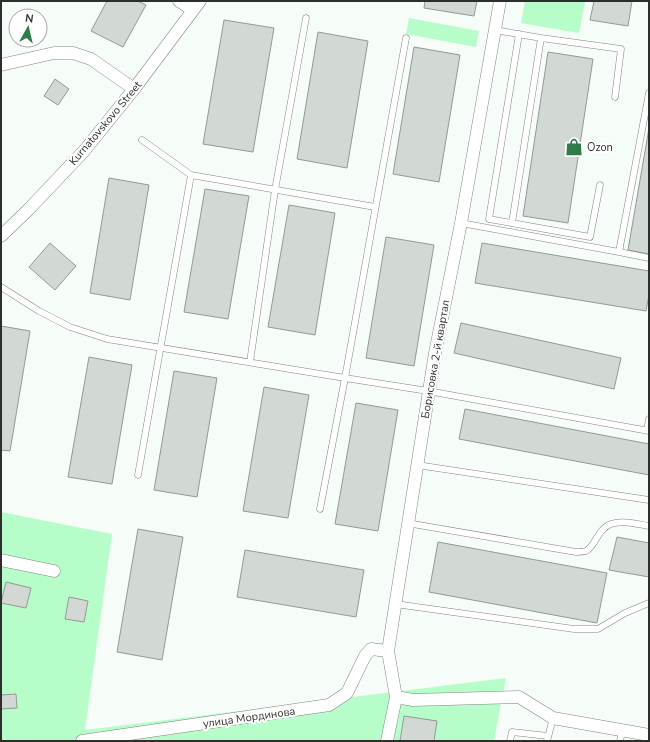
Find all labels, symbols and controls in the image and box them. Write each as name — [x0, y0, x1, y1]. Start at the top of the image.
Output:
north arrow — [8, 8, 48, 48]
text: N — [24, 11, 34, 27]
street label: Kurnatovskovo Street — [66, 78, 145, 169]
shop icon: Ozon — [564, 137, 584, 157]
place label: Ozon — [587, 140, 613, 155]
street label: Борисовка 2-й квартал — [418, 299, 453, 420]
street label: улица Мординова — [202, 704, 296, 731]

